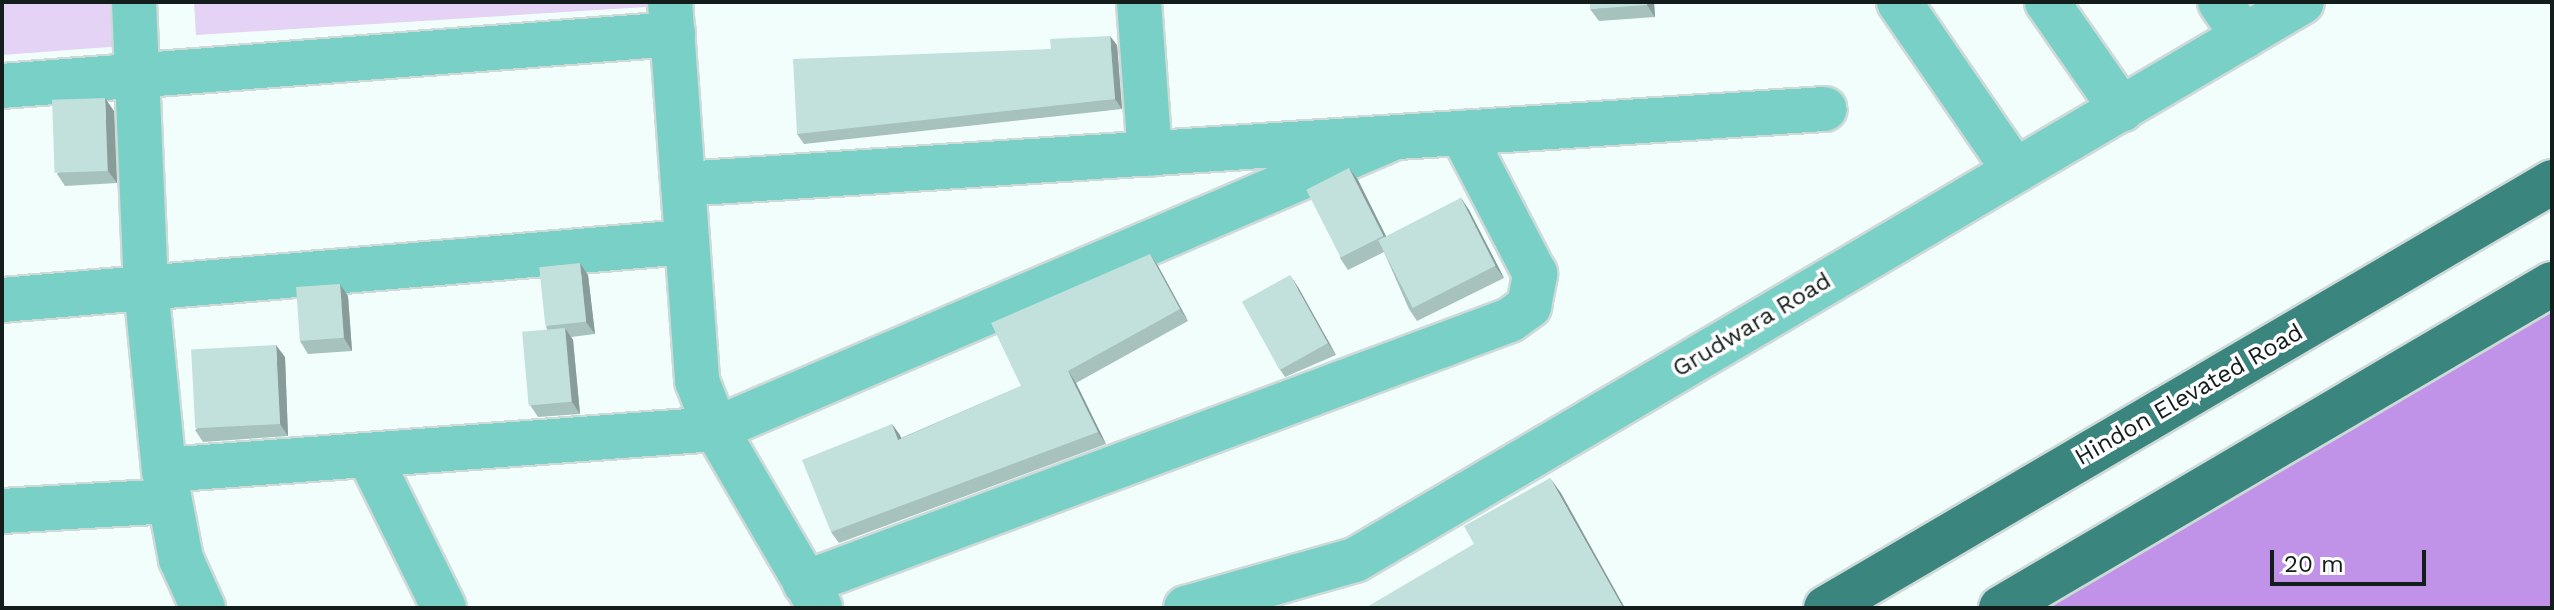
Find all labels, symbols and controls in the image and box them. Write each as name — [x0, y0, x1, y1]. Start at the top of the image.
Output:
street label: Grudwara Road — [1667, 266, 1837, 384]
street label: Hindon Elevated Road — [2070, 318, 2308, 472]
scale bar — [2274, 534, 2430, 584]
text: 20 m — [2284, 550, 2344, 578]

